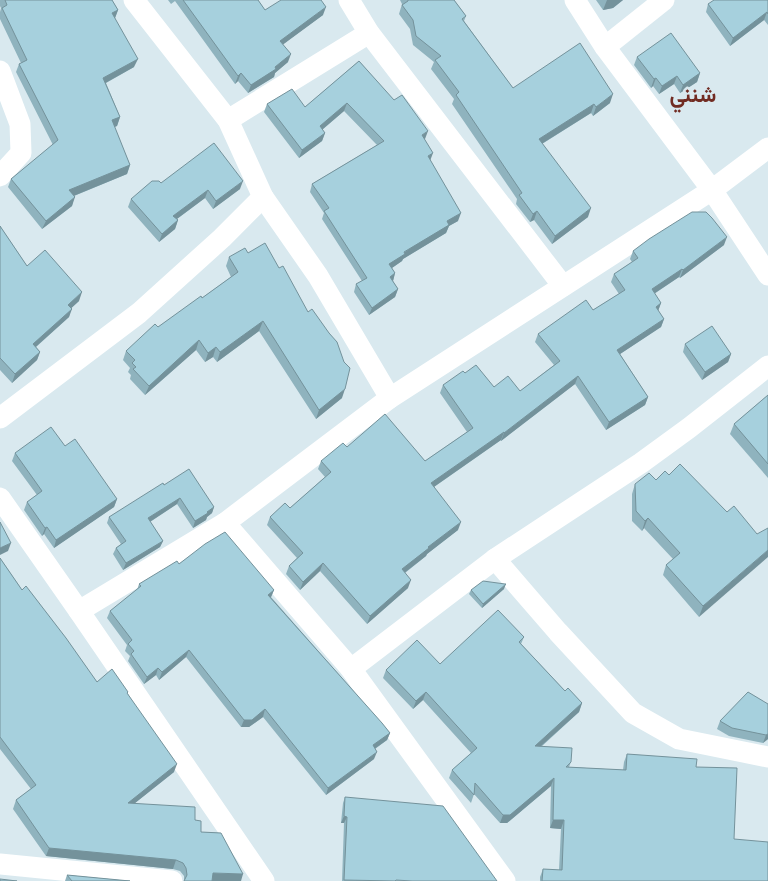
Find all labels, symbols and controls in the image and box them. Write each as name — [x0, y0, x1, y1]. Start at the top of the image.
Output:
district label: شنني — [670, 82, 716, 113]

